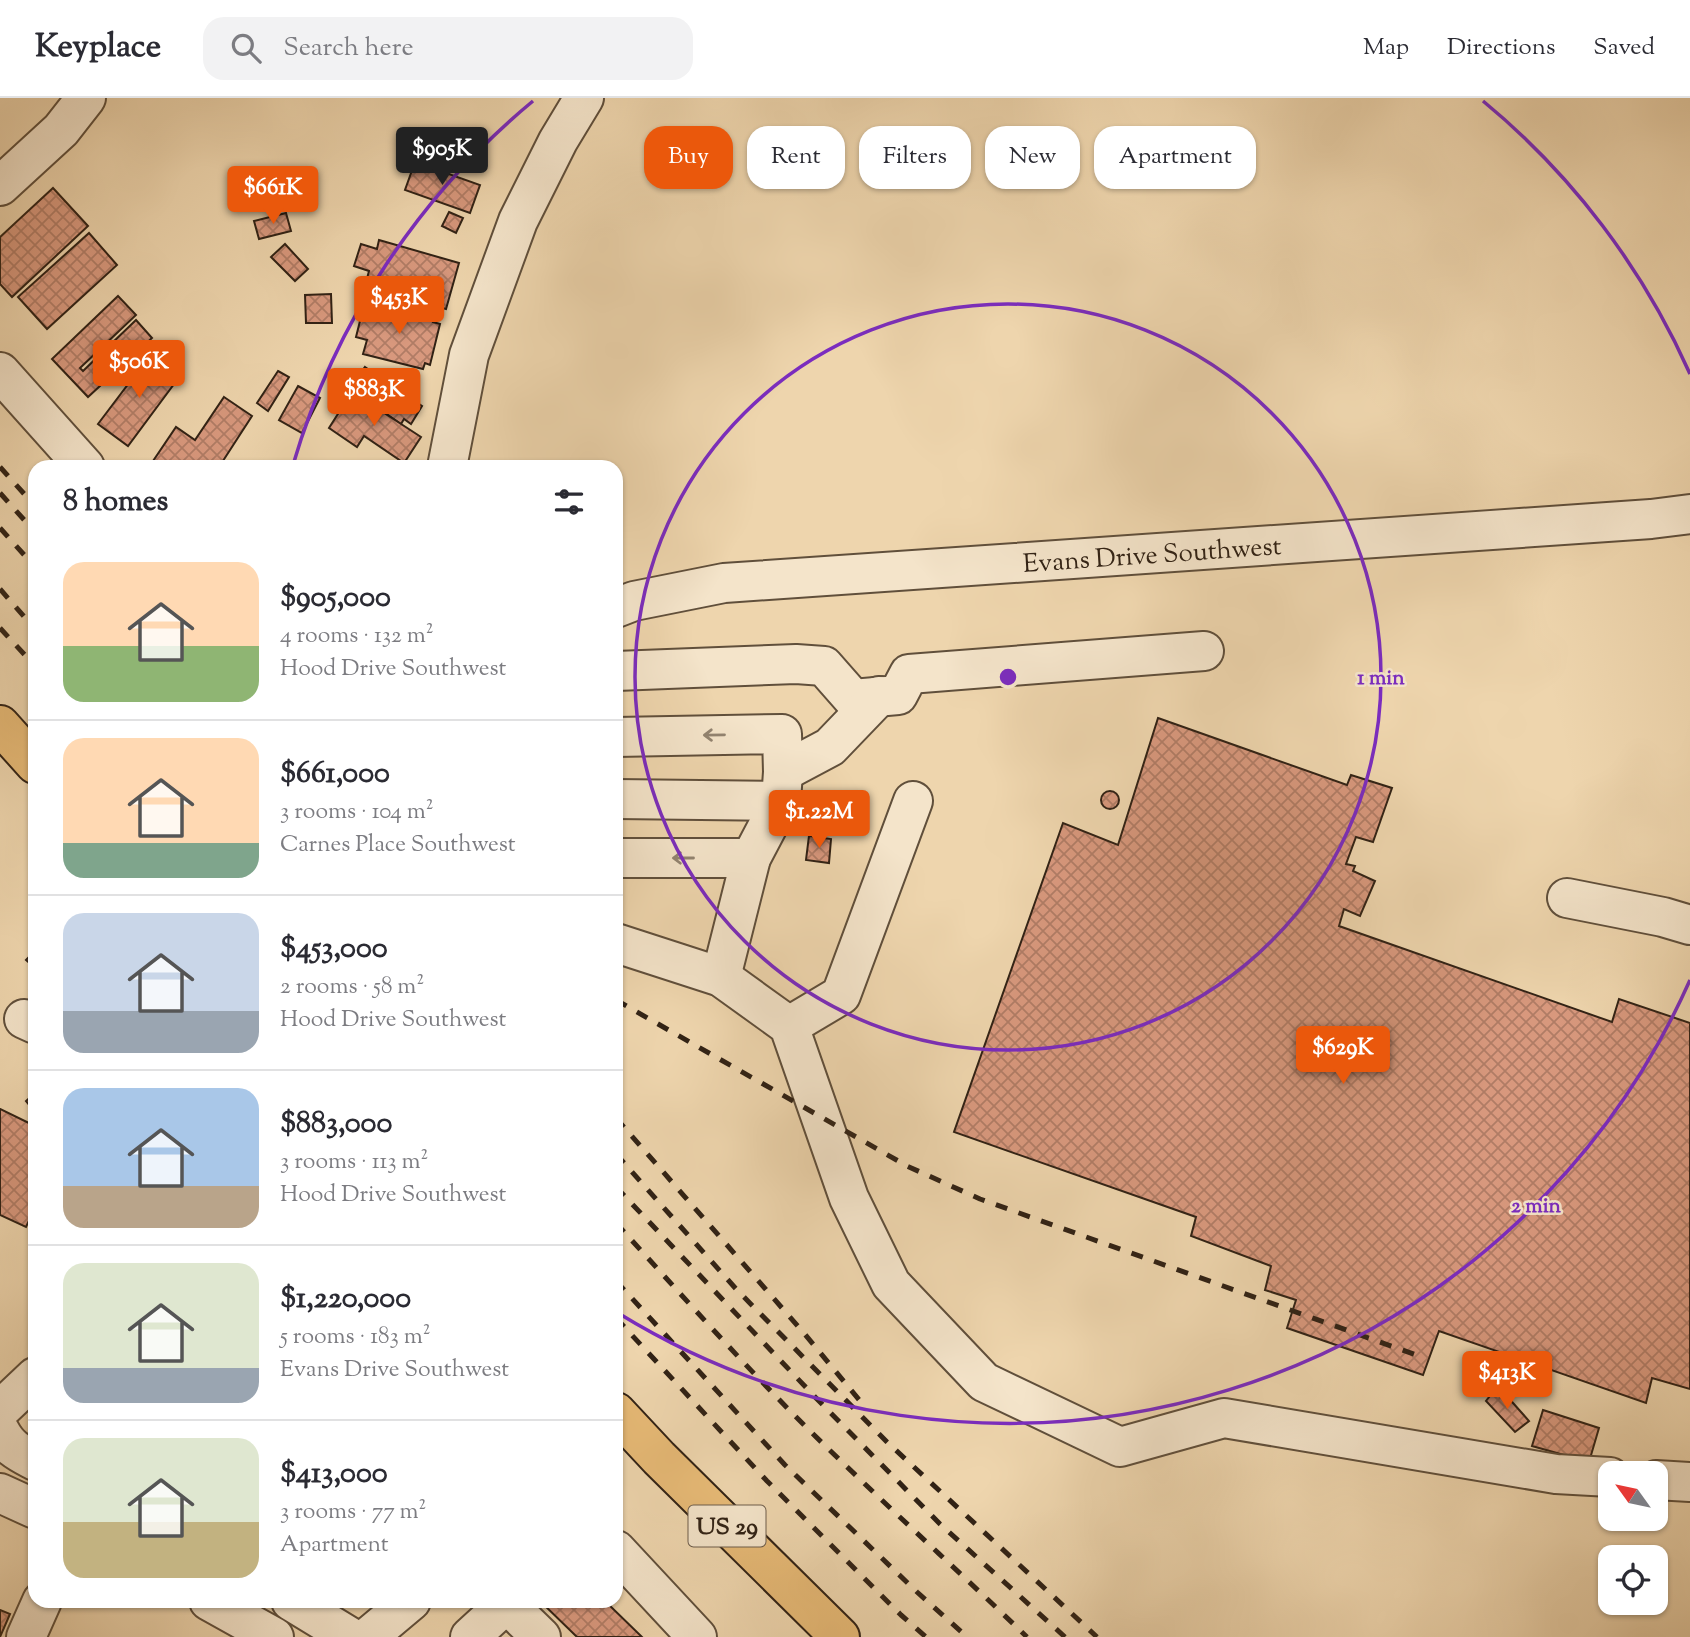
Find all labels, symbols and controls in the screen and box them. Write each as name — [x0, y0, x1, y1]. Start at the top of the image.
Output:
search box — [203, 17, 693, 80]
text: Keyplace — [35, 24, 161, 72]
icon: search — [227, 29, 265, 67]
text: Search here — [283, 30, 414, 67]
text: Map — [1363, 31, 1409, 65]
text: Directions — [1447, 31, 1555, 65]
text: Saved — [1593, 31, 1655, 65]
chip: Buy — [644, 126, 733, 189]
chip: Rent — [747, 126, 845, 189]
chip: Filters — [859, 126, 971, 189]
chip: New — [985, 126, 1080, 189]
chip: Apartment — [1094, 126, 1256, 189]
pin: $905K — [393, 127, 491, 187]
text: $905K — [412, 133, 472, 166]
pin: $661K — [224, 166, 322, 226]
text: $661K — [243, 172, 303, 205]
pin: $453K — [350, 276, 448, 336]
text: $453K — [370, 282, 428, 315]
pin: $506K — [90, 341, 188, 400]
text: $506K — [109, 346, 169, 379]
pin: $883K — [325, 368, 423, 428]
text: $883K — [343, 374, 405, 407]
text: 8 homes — [63, 481, 168, 524]
icon: filters — [550, 483, 588, 521]
street label: Evans Drive Southwest — [1022, 529, 1283, 584]
text: $905,000 — [280, 577, 391, 620]
icon: home — [119, 590, 203, 674]
text: 4 rooms · 132 m² — [280, 620, 433, 653]
text: Hood Drive Southwest — [280, 653, 506, 686]
text: 1 min — [1357, 664, 1405, 694]
centre of rings — [996, 665, 1020, 689]
one-way arrow — [703, 728, 726, 742]
text: $661,000 — [280, 753, 390, 796]
icon: home — [119, 766, 203, 850]
pin: $1.22M — [762, 790, 876, 850]
text: 3 rooms · 104 m² — [280, 796, 434, 829]
text: $1.22M — [785, 796, 853, 829]
text: Carnes Place Southwest — [280, 829, 516, 862]
one-way arrow — [672, 851, 695, 865]
text: $453,000 — [280, 928, 388, 971]
icon: home — [119, 941, 203, 1025]
text: 2 rooms · 58 m² — [280, 971, 424, 1004]
text: Hood Drive Southwest — [280, 1004, 506, 1037]
pin: $629K — [1294, 1026, 1392, 1086]
text: $629K — [1312, 1032, 1374, 1065]
text: $883,000 — [280, 1103, 392, 1146]
icon: home — [119, 1116, 203, 1200]
text: 3 rooms · 113 m² — [280, 1146, 428, 1179]
text: Hood Drive Southwest — [280, 1179, 506, 1212]
text: 2 min — [1511, 1192, 1562, 1222]
text: $1,220,000 — [280, 1278, 411, 1321]
icon: home — [119, 1291, 203, 1375]
text: 5 rooms · 183 m² — [280, 1321, 431, 1354]
pin: $413K — [1458, 1352, 1556, 1411]
text: Evans Drive Southwest — [280, 1354, 509, 1387]
text: $413K — [1478, 1357, 1536, 1390]
text: $413,000 — [280, 1453, 388, 1496]
north arrow — [1598, 1461, 1668, 1531]
map controls — [1598, 1461, 1668, 1615]
icon: home — [119, 1466, 203, 1550]
text: 3 rooms · 77 m² — [280, 1496, 426, 1529]
road number: US 29 — [688, 1506, 766, 1546]
text: Apartment — [280, 1529, 389, 1562]
button: locate — [1598, 1545, 1668, 1615]

